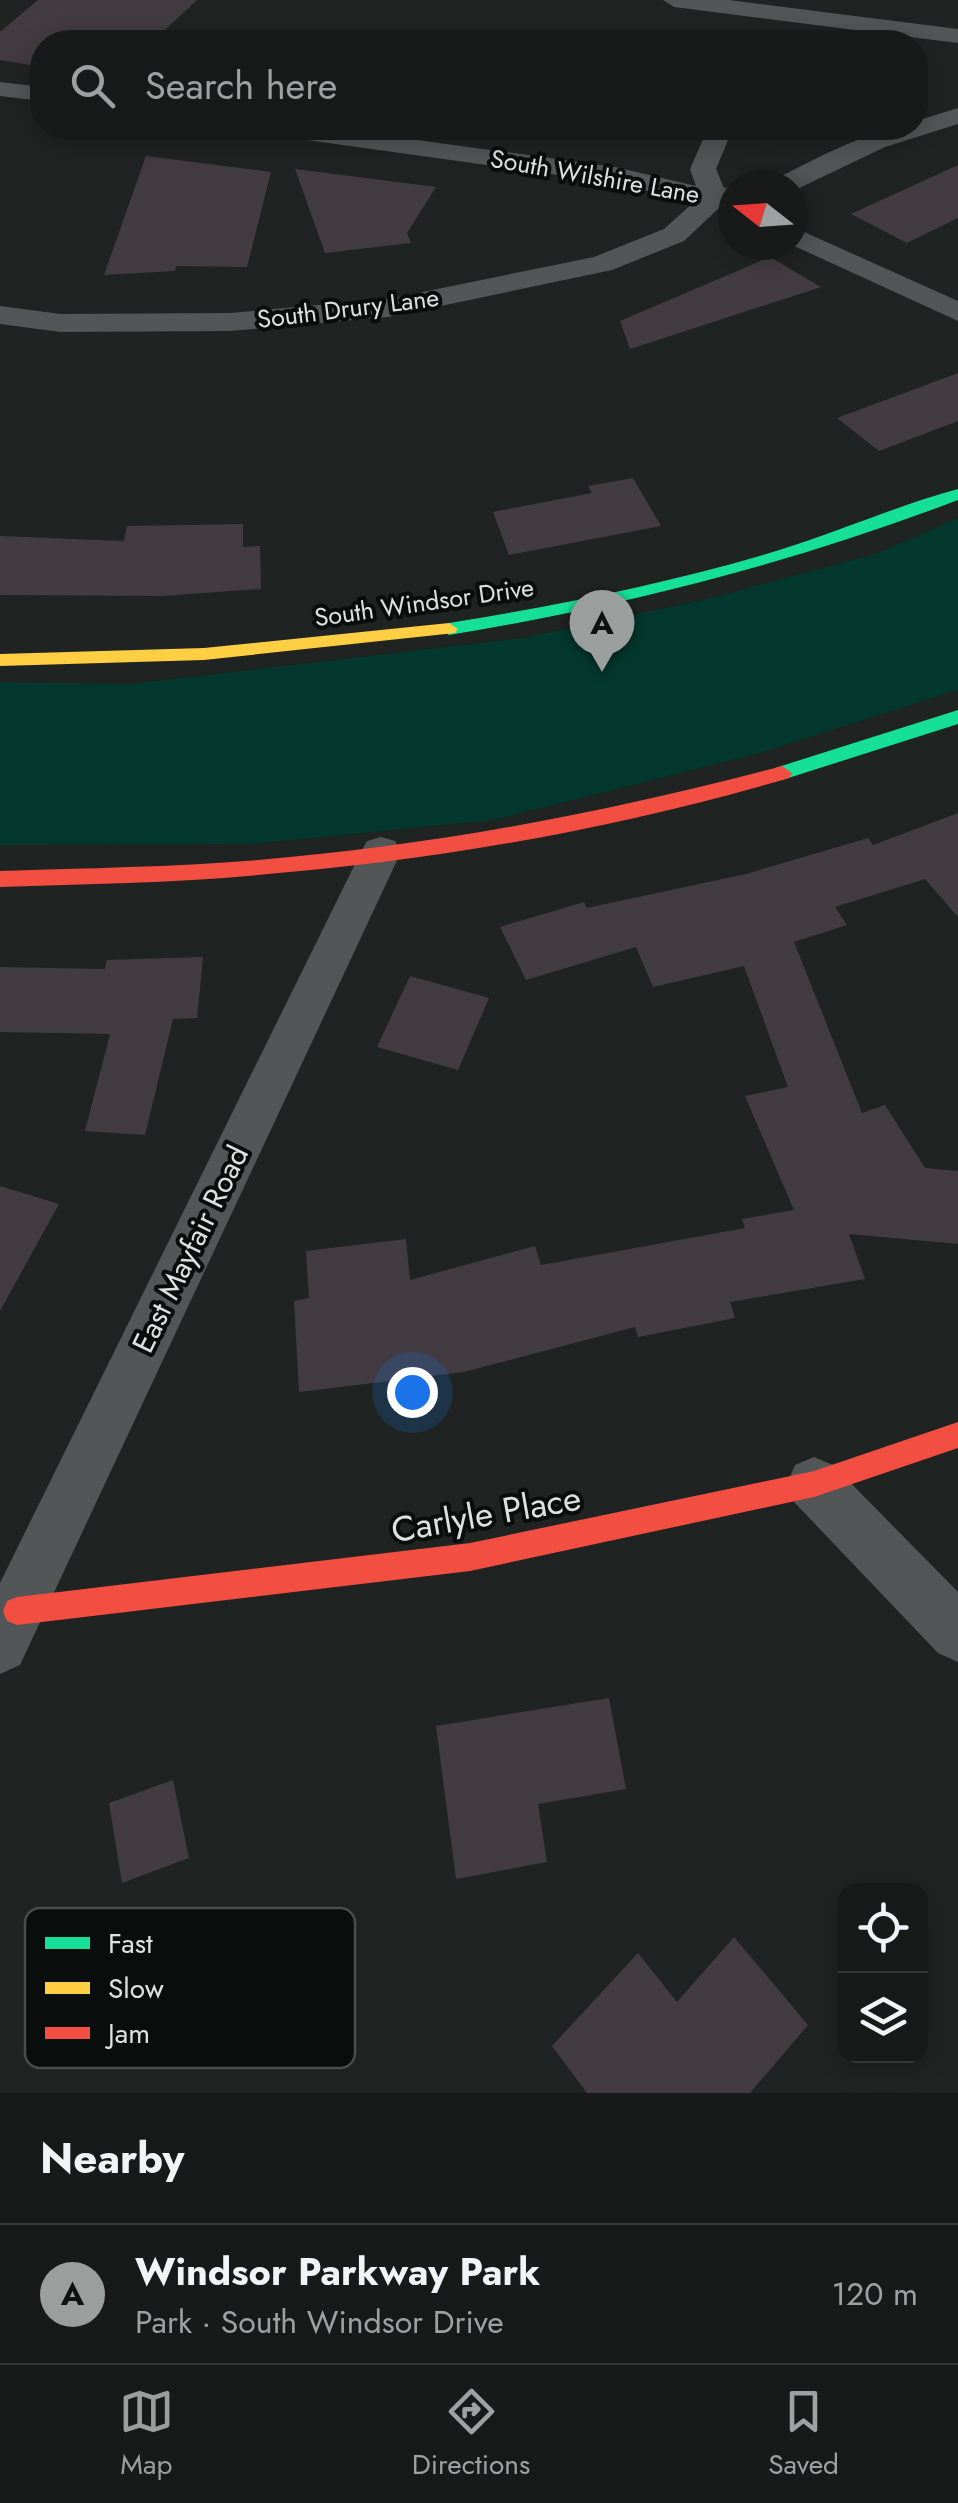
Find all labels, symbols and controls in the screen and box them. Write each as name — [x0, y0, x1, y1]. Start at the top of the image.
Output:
search box — [30, 30, 928, 140]
icon: search — [65, 58, 120, 113]
text: Search here — [145, 58, 337, 113]
street label: South Wilshire Lane — [488, 140, 702, 212]
north arrow — [718, 170, 808, 260]
street label: South Drury Lane — [255, 279, 441, 337]
street label: South Windsor Drive — [312, 569, 536, 635]
pin: A — [570, 590, 634, 672]
street label: East Mayfair Road — [121, 1138, 259, 1360]
your location — [387, 1367, 438, 1418]
street label: Carlyle Place — [387, 1473, 585, 1555]
map controls — [838, 1883, 928, 2063]
button: locate — [838, 1883, 928, 1973]
legend — [25, 1908, 355, 2068]
text: Fast — [108, 1923, 153, 1964]
text: Slow — [108, 1968, 164, 2009]
button: layers — [838, 1973, 928, 2063]
text: Jam — [104, 2013, 150, 2054]
text: Nearby — [40, 2128, 184, 2189]
text: Windsor Parkway Park — [135, 2244, 540, 2299]
text: A — [61, 2271, 84, 2317]
text: 120 m — [832, 2271, 918, 2317]
text: Park · South Windsor Drive — [135, 2299, 504, 2345]
tab: Map — [119, 2384, 174, 2485]
tab: Directions — [412, 2384, 530, 2485]
tab: Saved — [768, 2384, 839, 2485]

